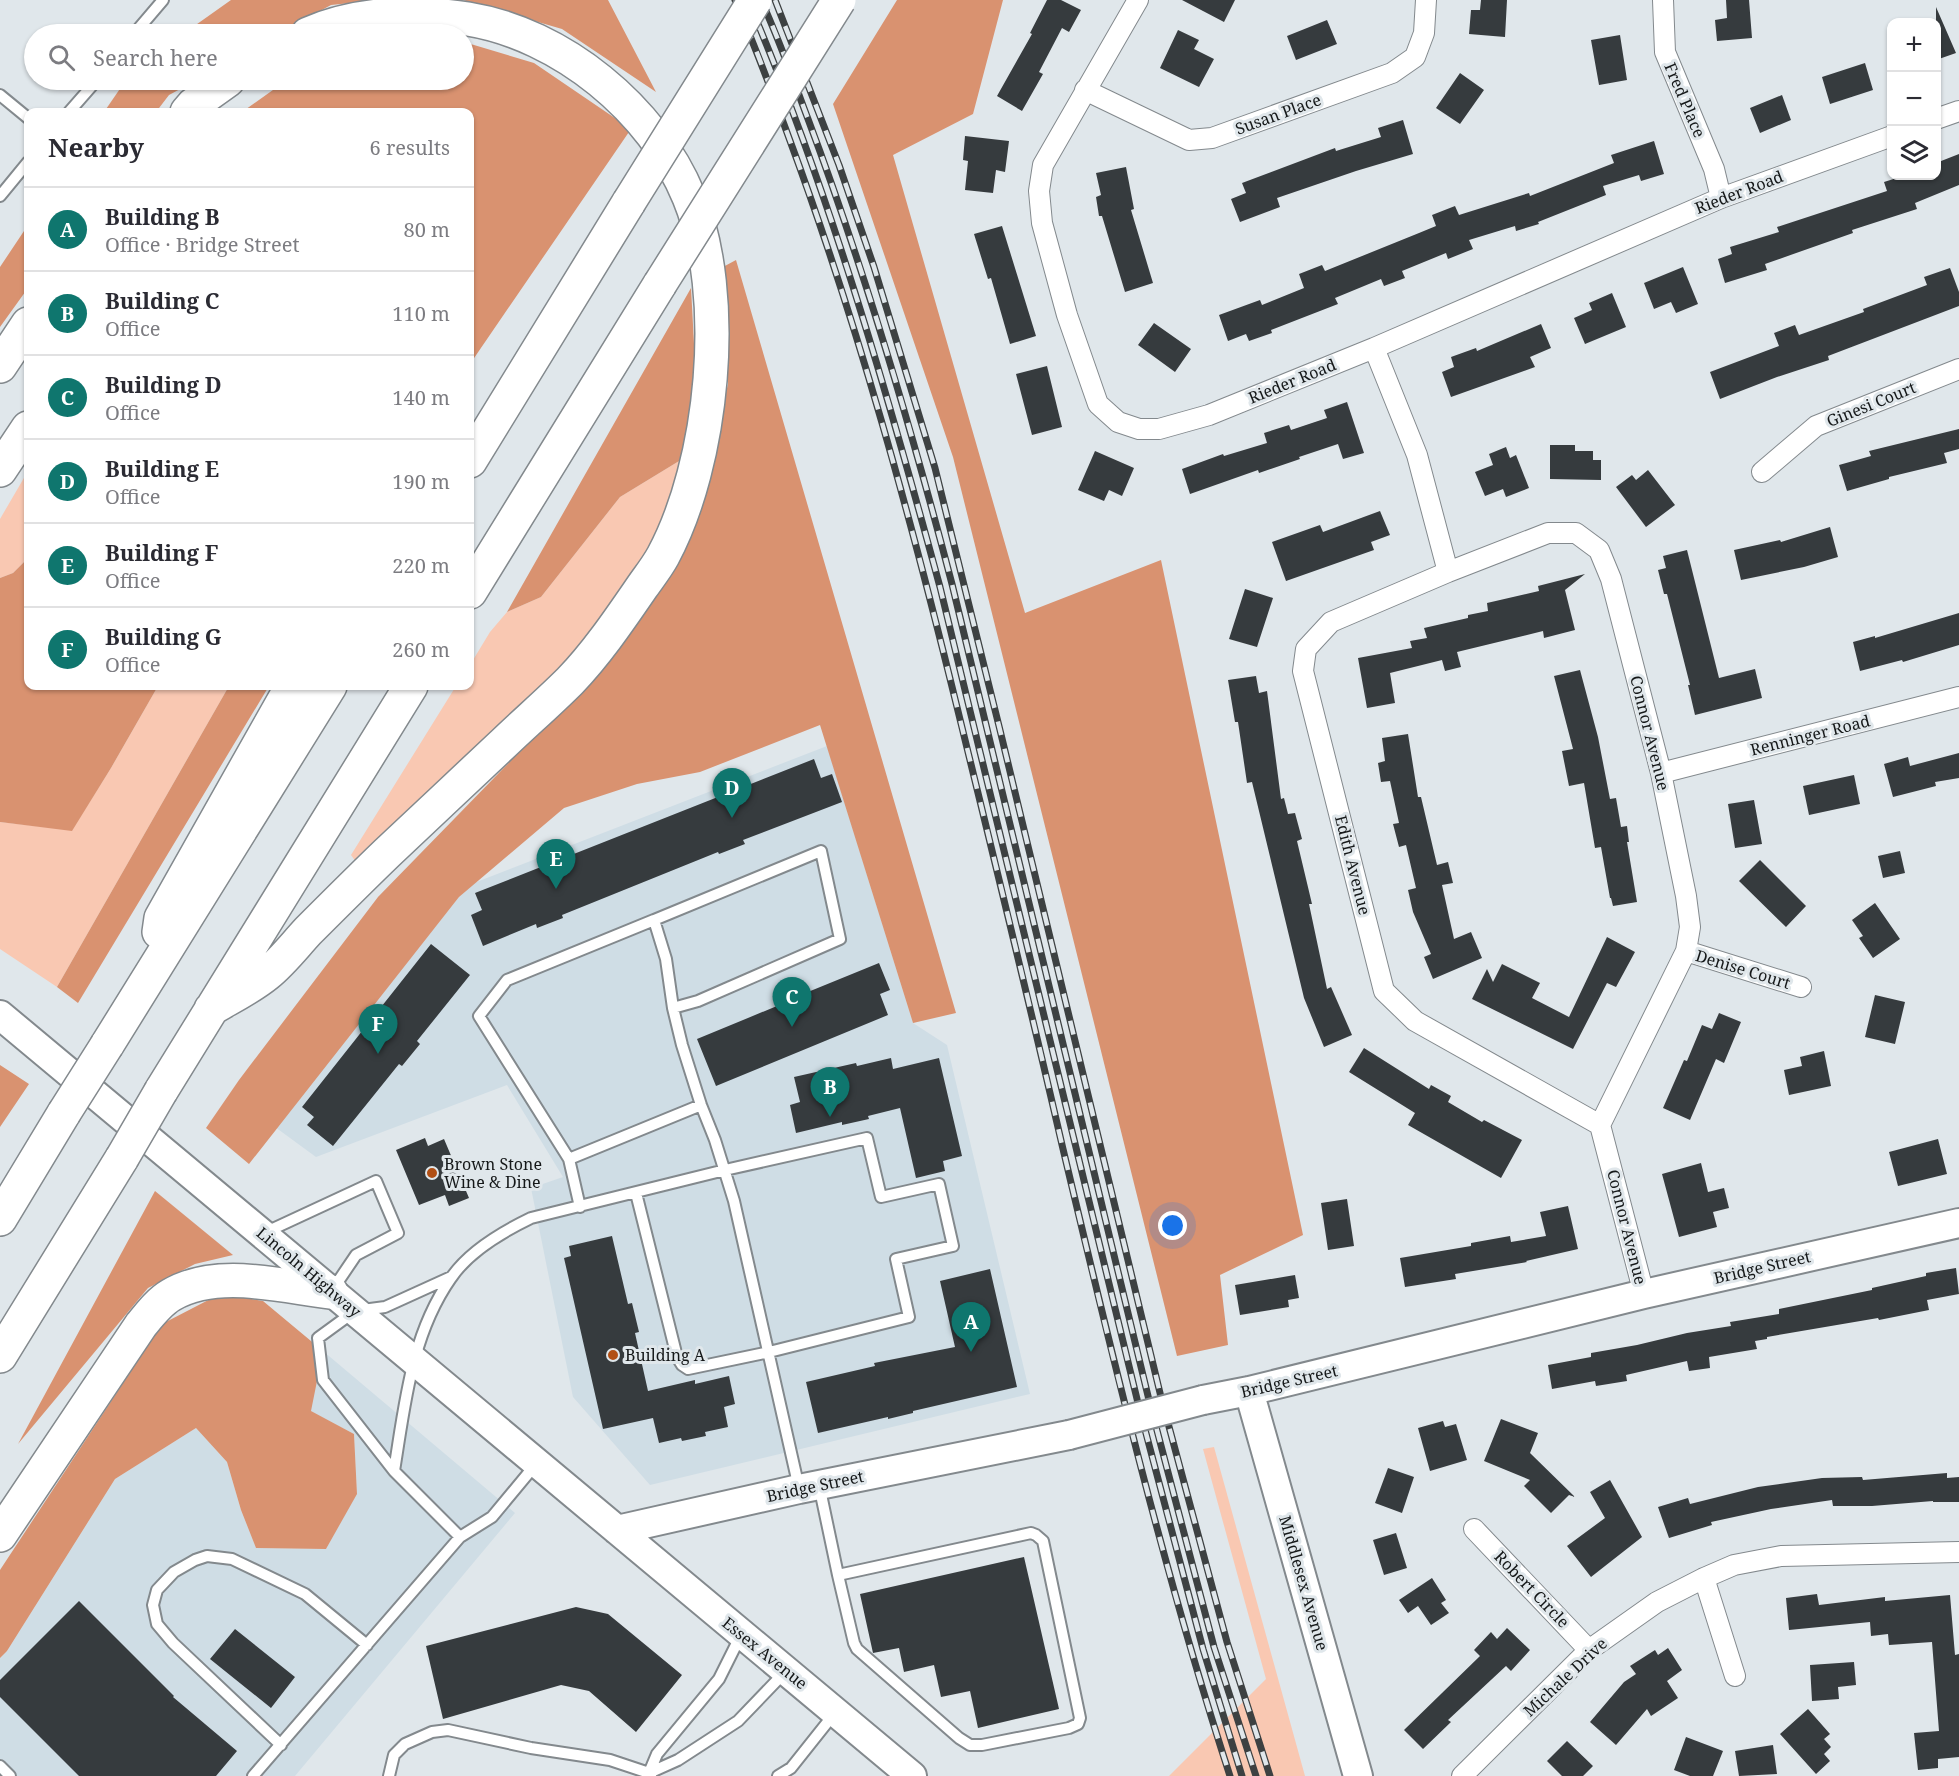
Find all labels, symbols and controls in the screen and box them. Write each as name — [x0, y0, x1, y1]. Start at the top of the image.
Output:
map controls — [1887, 18, 1941, 180]
button: + — [1887, 18, 1941, 72]
search box — [24, 24, 474, 90]
icon: search — [45, 41, 78, 74]
text: Search here — [93, 42, 218, 72]
street label: Fred Place — [1659, 59, 1711, 141]
button: − — [1887, 72, 1941, 126]
street label: Susan Place — [1232, 88, 1324, 140]
button: layers — [1887, 126, 1941, 180]
text: Nearby — [48, 129, 144, 165]
text: 6 results — [370, 134, 450, 161]
street label: Rieder Road — [1692, 165, 1786, 219]
text: Building B — [105, 201, 219, 231]
text: A — [60, 216, 75, 243]
text: 80 m — [404, 216, 450, 243]
text: Office · Bridge Street — [105, 231, 299, 258]
text: Building C — [105, 285, 219, 315]
text: B — [61, 300, 74, 327]
text: 110 m — [392, 300, 450, 327]
text: Office — [105, 315, 160, 342]
street label: Rieder Road — [1245, 353, 1339, 409]
text: Building D — [105, 369, 222, 399]
street label: Ginesi Court — [1823, 376, 1919, 432]
text: C — [61, 384, 74, 411]
text: 140 m — [392, 384, 450, 411]
text: Office — [105, 399, 160, 426]
text: Building E — [105, 453, 219, 483]
text: D — [60, 468, 75, 495]
text: 190 m — [392, 468, 450, 495]
text: Office — [105, 483, 160, 510]
text: Building F — [105, 537, 218, 567]
text: E — [61, 552, 74, 579]
text: 220 m — [392, 552, 450, 579]
text: Office — [105, 567, 160, 594]
text: Building G — [105, 621, 222, 651]
text: F — [61, 636, 74, 663]
text: 260 m — [392, 636, 450, 663]
text: Office — [105, 651, 160, 678]
street label: Connor Avenue — [1625, 673, 1675, 793]
street label: Renninger Road — [1748, 709, 1872, 760]
pin: D — [712, 768, 752, 818]
street label: Edith Avenue — [1330, 813, 1376, 917]
pin: E — [536, 840, 576, 889]
street label: Denise Court — [1693, 944, 1793, 994]
pin: C — [772, 978, 812, 1027]
pin: F — [358, 1004, 398, 1054]
pin: B — [810, 1068, 850, 1117]
place label: Brown Stone Wine & Dine — [444, 1153, 542, 1193]
marker: Brown Stone Wine & Dine — [425, 1166, 439, 1180]
street label: Connor Avenue — [1602, 1167, 1652, 1287]
your location — [1158, 1211, 1187, 1240]
street label: Lincoln Highway — [252, 1222, 367, 1323]
street label: Bridge Street — [1711, 1245, 1813, 1289]
pin: A — [952, 1302, 990, 1352]
place label: Building A — [625, 1344, 706, 1366]
marker: Building A — [606, 1348, 620, 1362]
street label: Bridge Street — [1238, 1359, 1340, 1403]
street label: Bridge Street — [764, 1465, 866, 1507]
street label: Middlesex Avenue — [1274, 1513, 1334, 1653]
street label: Robert Circle — [1490, 1546, 1574, 1632]
street label: Essex Avenue — [718, 1612, 812, 1694]
street label: Michale Drive — [1518, 1632, 1612, 1722]

